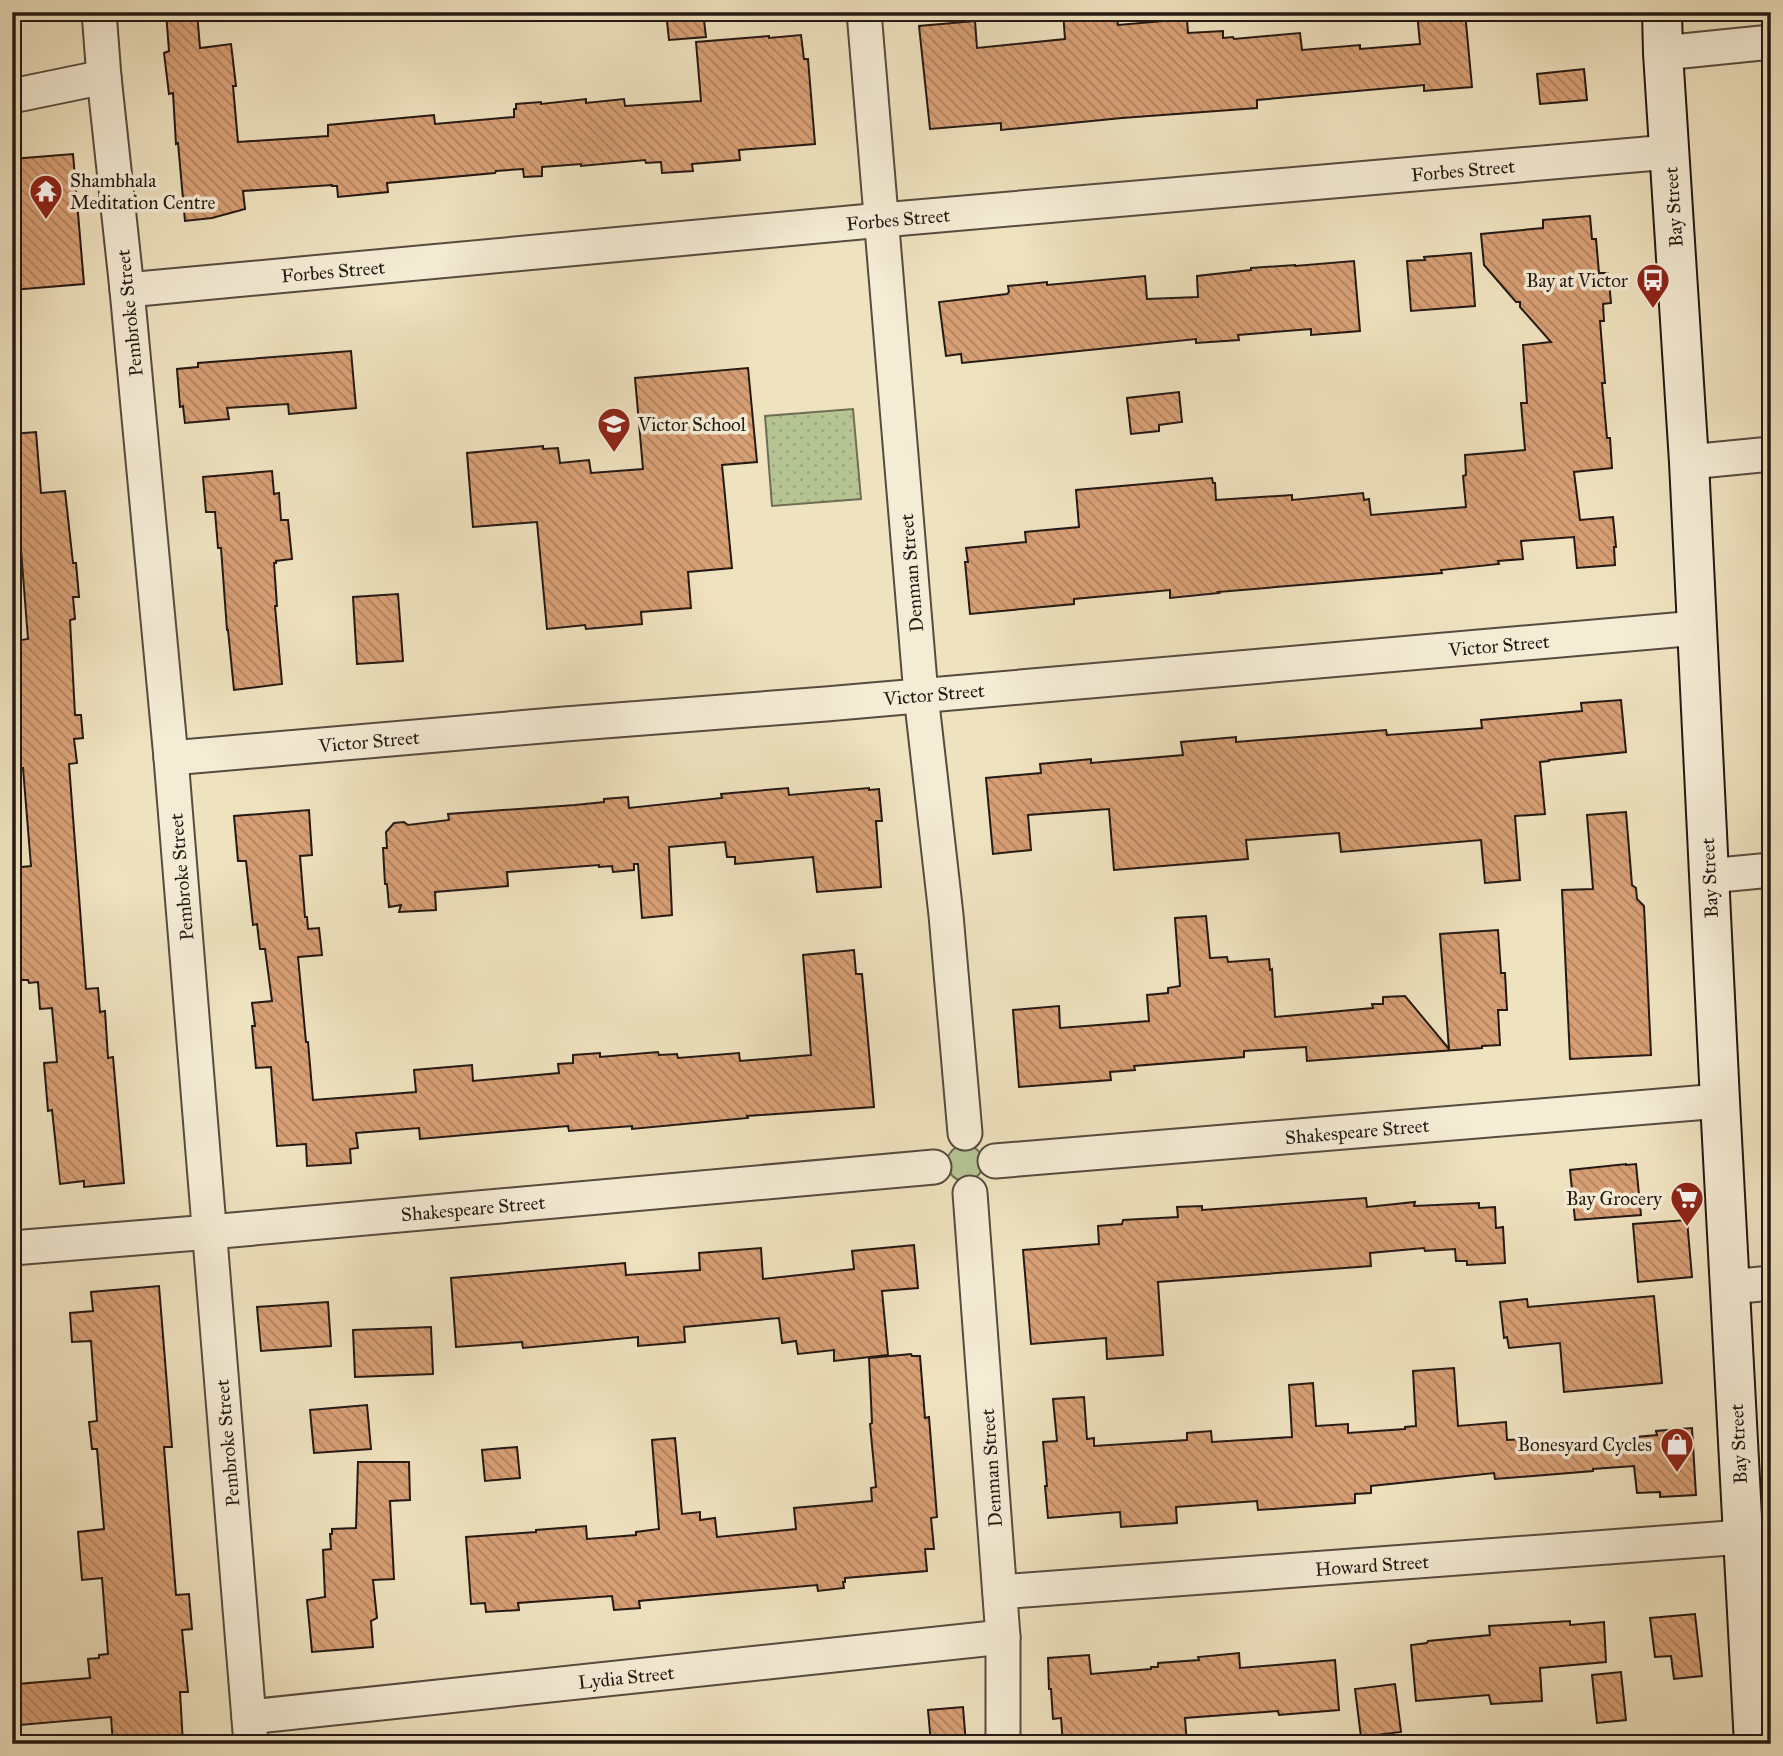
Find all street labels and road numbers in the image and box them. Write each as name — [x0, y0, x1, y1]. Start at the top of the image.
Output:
street label: Forbes Street — [1410, 154, 1516, 186]
street label: Bay Street — [1659, 166, 1688, 248]
street label: Forbes Street — [845, 203, 951, 235]
street label: Pembroke Street — [111, 248, 148, 378]
street label: Forbes Street — [280, 255, 386, 287]
street label: Denman Street — [895, 513, 928, 633]
street label: Victor Street — [1447, 630, 1551, 661]
street label: Victor Street — [882, 679, 986, 710]
street label: Victor Street — [317, 726, 421, 757]
street label: Pembroke Street — [164, 812, 199, 942]
street label: Bay Street — [1696, 837, 1723, 919]
street label: Shakespeare Street — [1284, 1114, 1430, 1149]
street label: Shakespeare Street — [400, 1191, 546, 1226]
street label: Pembroke Street — [210, 1378, 245, 1508]
street label: Bay Street — [1725, 1403, 1752, 1485]
street label: Denman Street — [976, 1408, 1007, 1528]
street label: Howard Street — [1314, 1550, 1430, 1581]
street label: Lydia Street — [577, 1661, 676, 1694]

